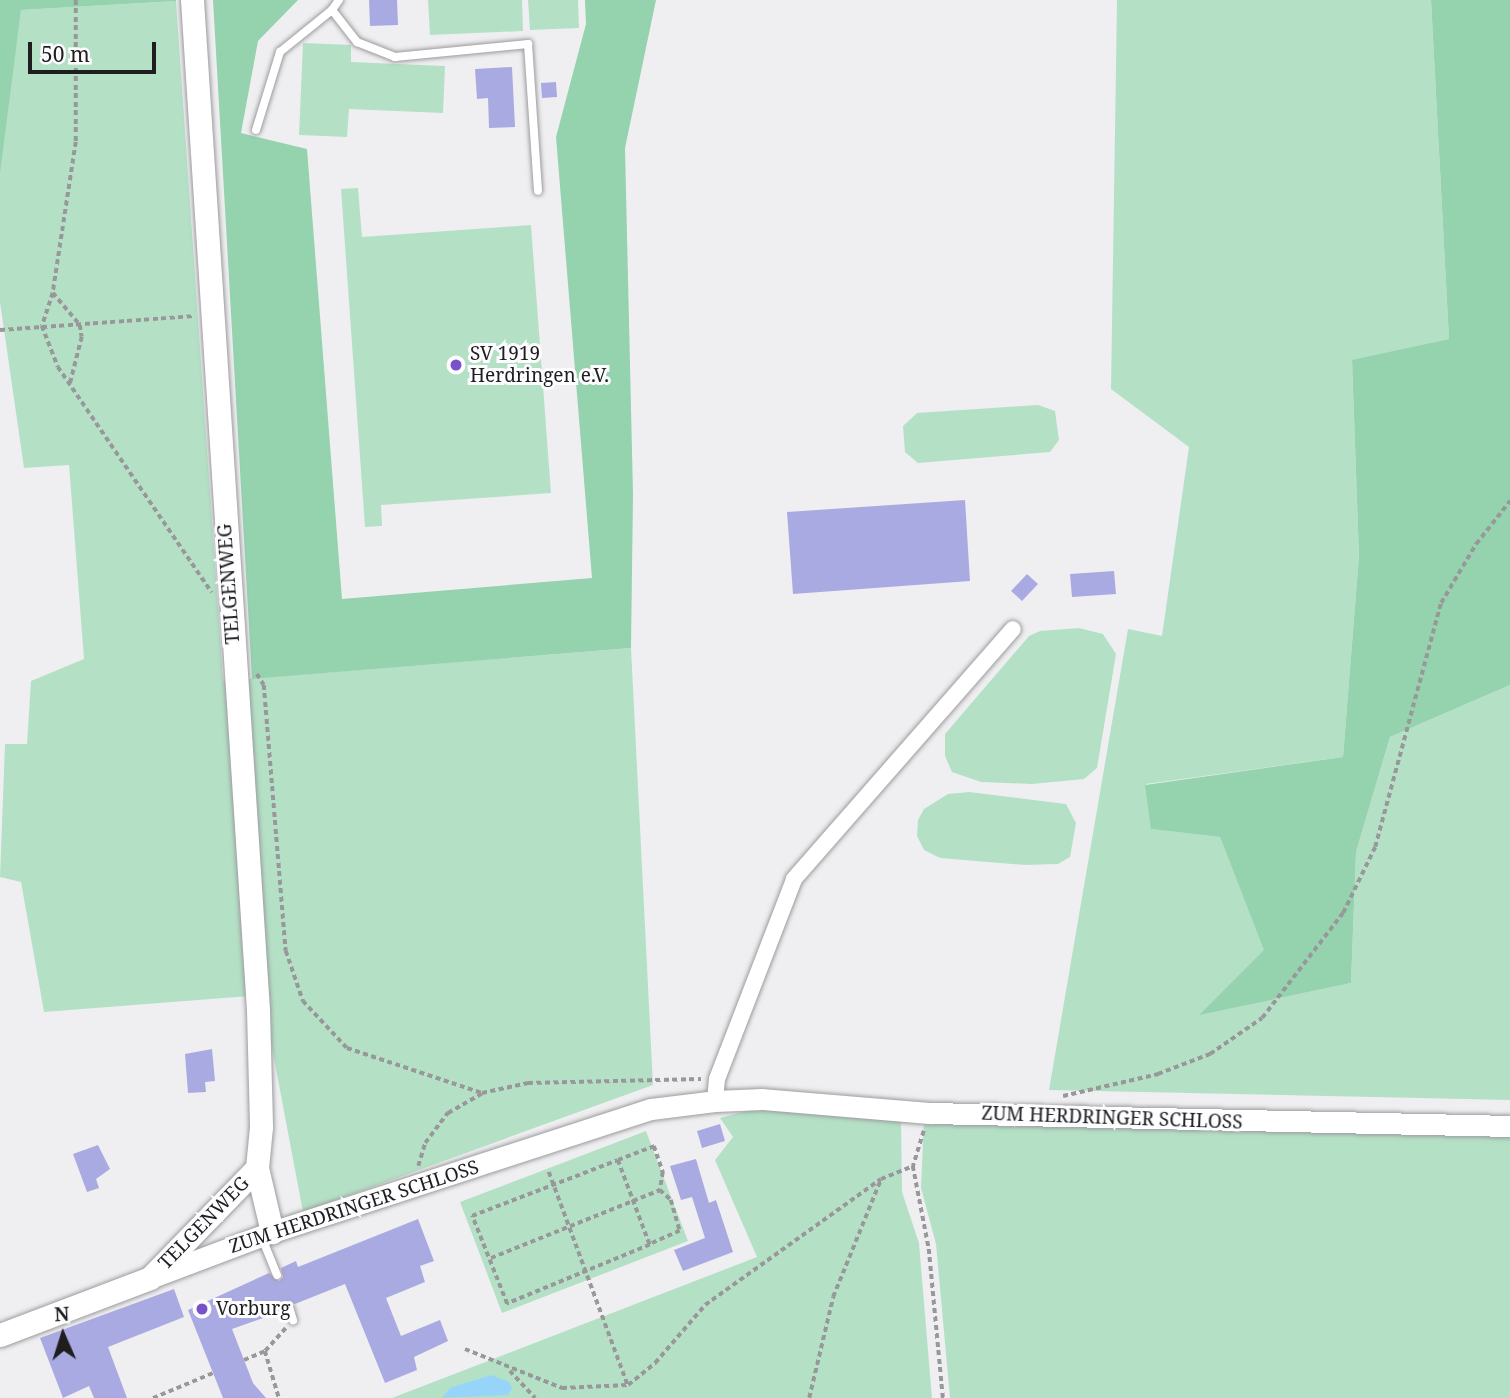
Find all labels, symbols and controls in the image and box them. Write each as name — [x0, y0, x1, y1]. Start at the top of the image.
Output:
scale bar — [32, 28, 159, 72]
text: 50 m — [41, 40, 90, 68]
place label: SV 1919 Herdringen e.V. — [470, 343, 609, 387]
marker: SV 1919 Herdringen e.V. — [448, 357, 464, 373]
street label: TELGENWEG — [213, 523, 245, 645]
street label: ZUM HERDRINGER SCHLOSS — [981, 1102, 1243, 1134]
street label: ZUM HERDRINGER SCHLOSS — [226, 1156, 482, 1258]
street label: TELGENWEG — [154, 1172, 254, 1274]
place label: Vorburg — [216, 1298, 290, 1320]
north arrow — [28, 1300, 98, 1370]
text: N — [54, 1301, 70, 1327]
marker: Vorburg — [194, 1301, 210, 1317]

